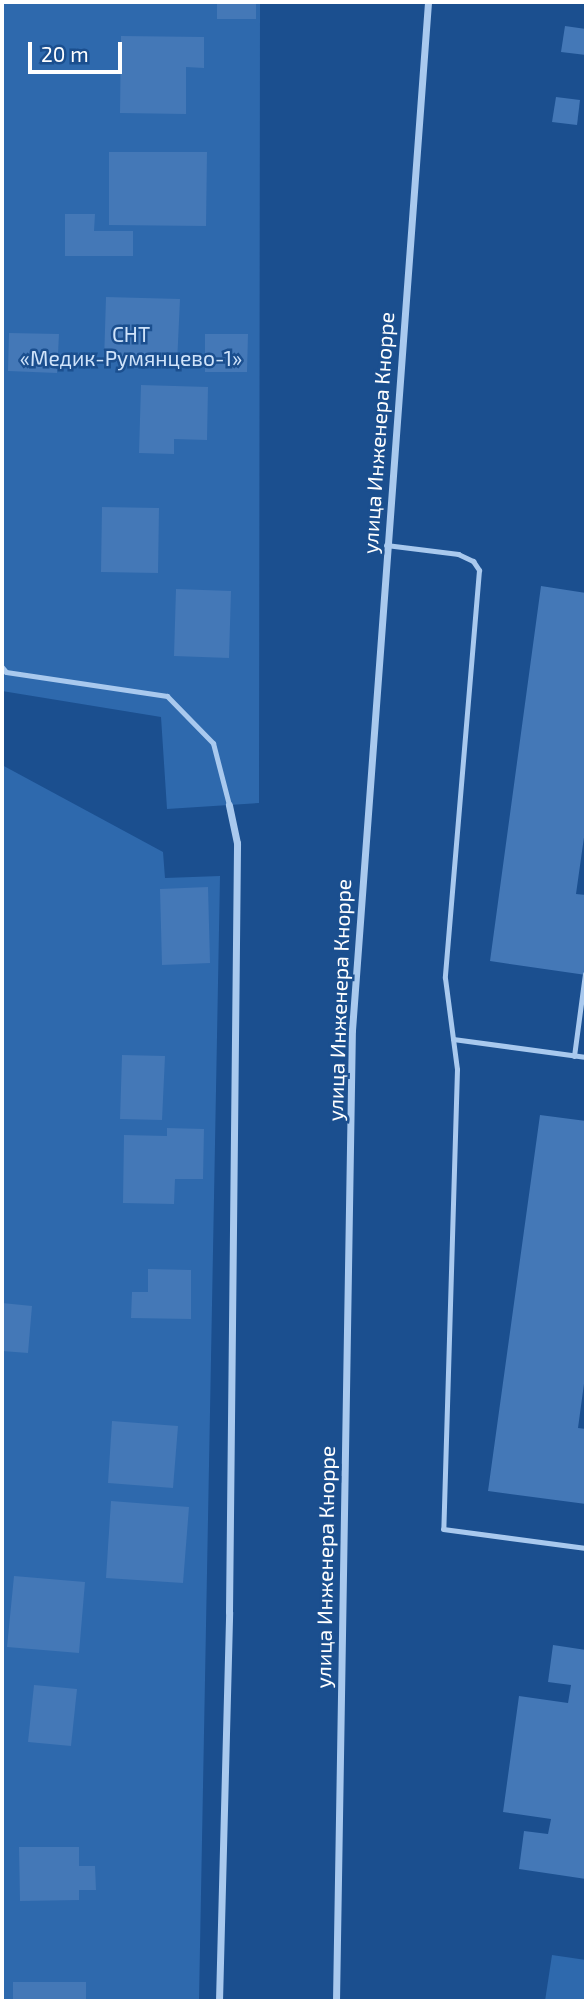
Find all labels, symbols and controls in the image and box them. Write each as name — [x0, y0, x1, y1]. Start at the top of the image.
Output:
scale bar — [32, 28, 126, 72]
text: 20 m — [41, 41, 89, 66]
street label: улица Инженера Кнорре — [357, 311, 399, 555]
park label: СНТ «Медик-Румянцево-1» — [20, 321, 242, 371]
street label: улица Инженера Кнорре — [322, 878, 356, 1122]
street label: улица Инженера Кнорре — [310, 1445, 340, 1689]

